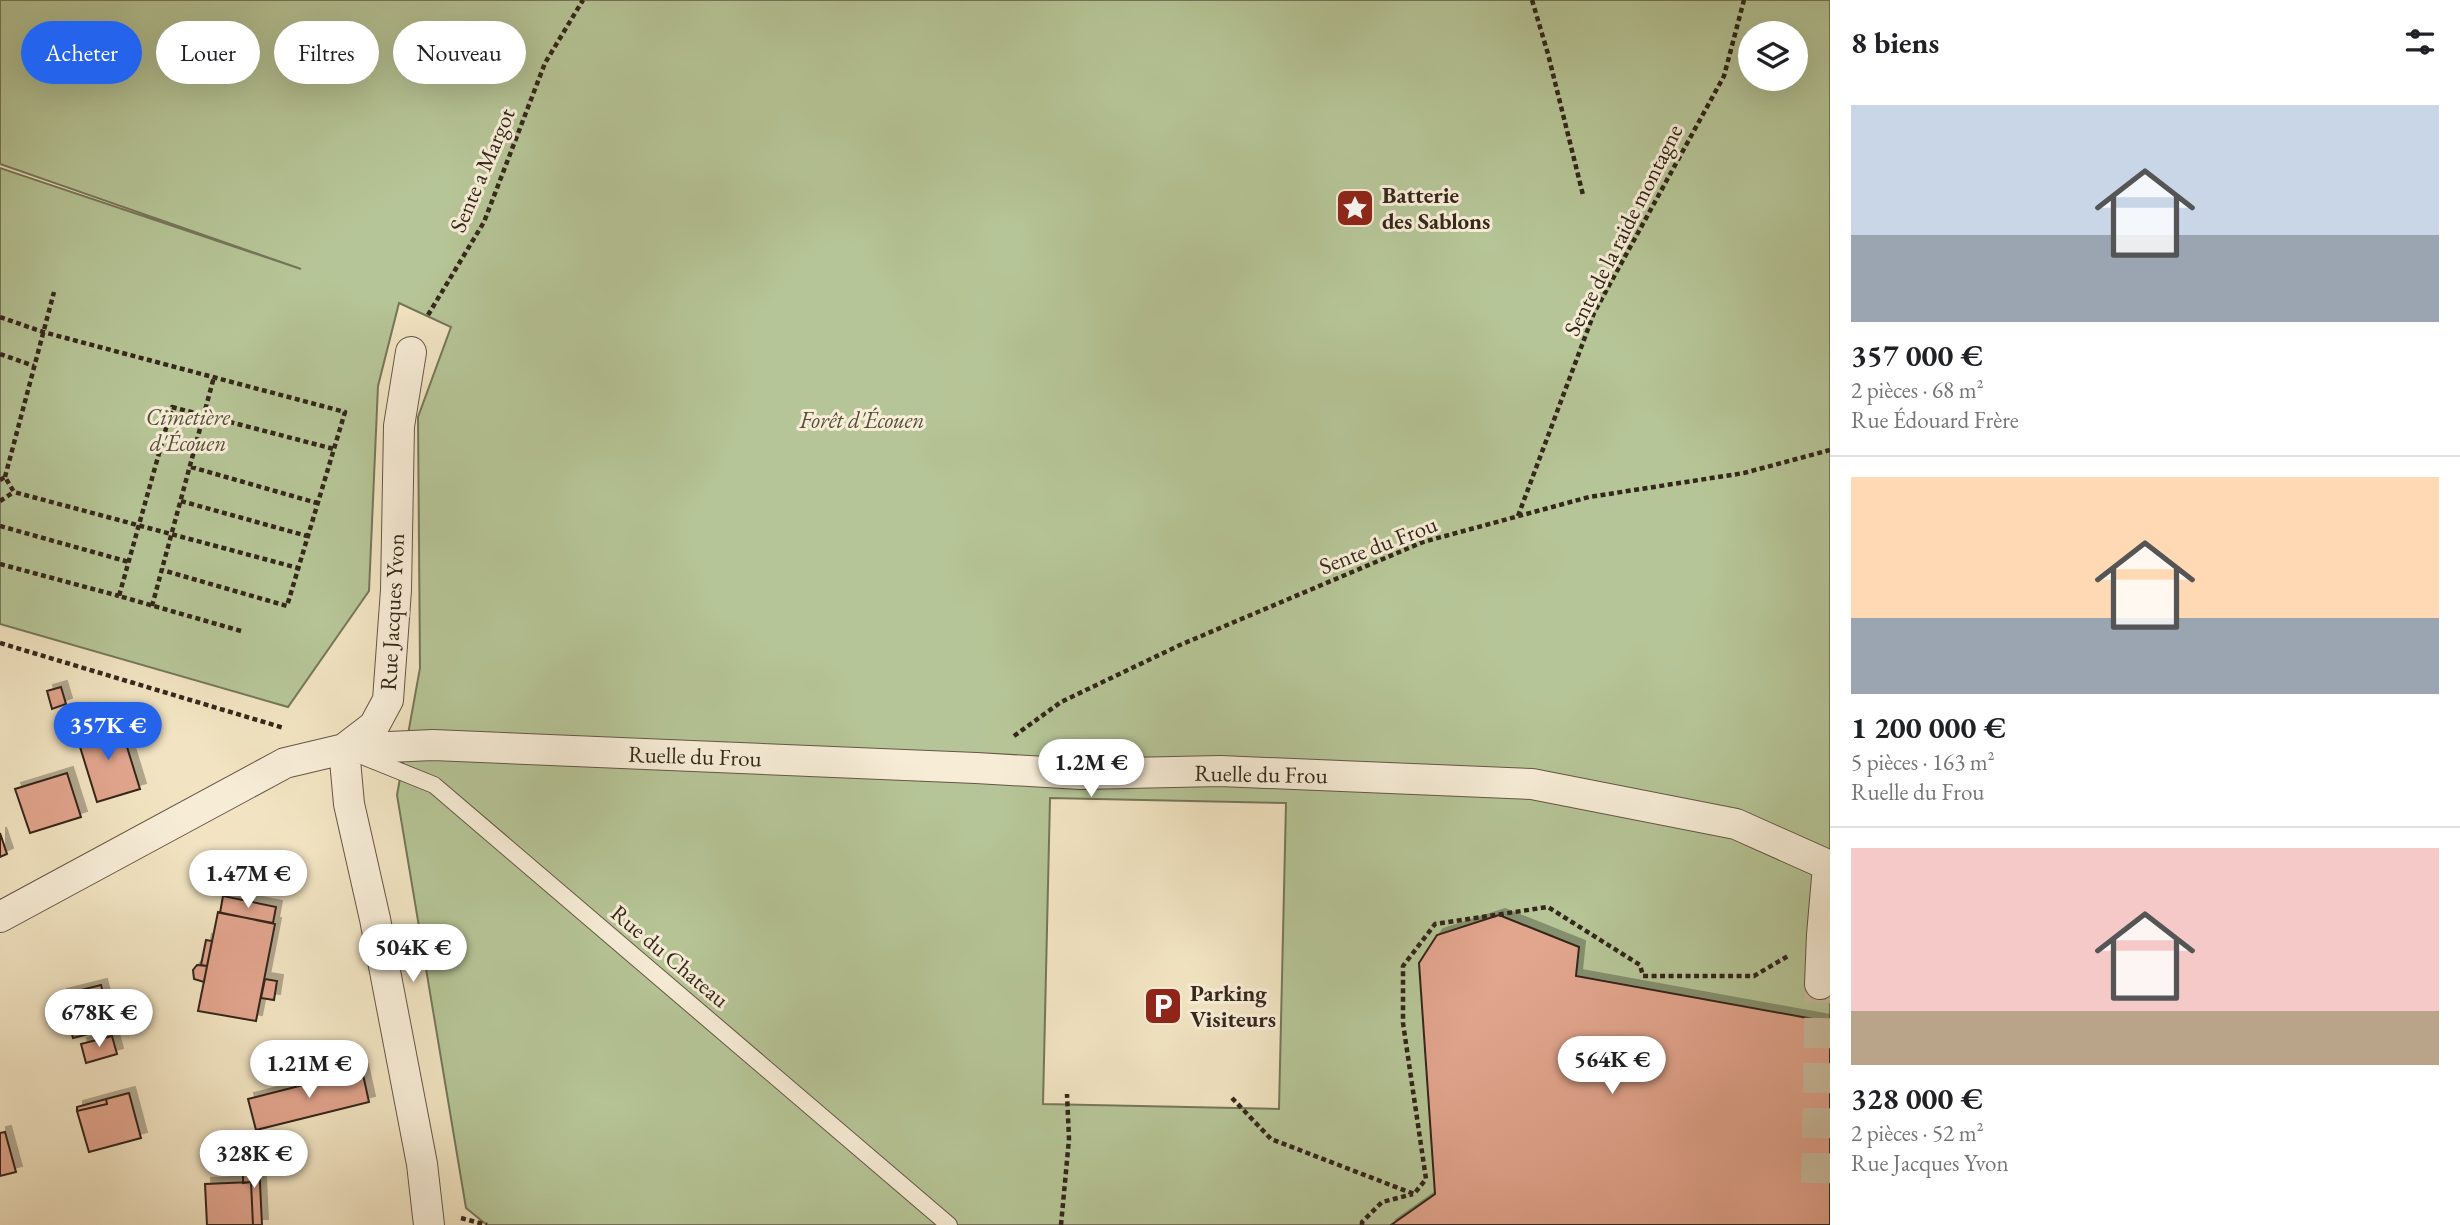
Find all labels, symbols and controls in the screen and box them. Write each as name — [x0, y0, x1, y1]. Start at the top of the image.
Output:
chip: Acheter — [21, 21, 142, 84]
chip: Louer — [156, 21, 260, 84]
chip: Filtres — [274, 21, 379, 84]
chip: Nouveau — [393, 21, 526, 84]
map controls — [1738, 21, 1808, 91]
button: layers — [1738, 21, 1808, 91]
text: 8 biens — [1851, 23, 1939, 62]
icon: filters — [2401, 23, 2439, 61]
street label: Sente a Margot — [442, 103, 522, 237]
street label: Sente de la raide montagne — [1557, 119, 1689, 341]
icon: home — [2082, 150, 2208, 276]
place label: Batterie des Sablons — [1382, 180, 1490, 236]
place icon: Batterie des Sablons — [1334, 187, 1376, 229]
text: 357 000 € — [1851, 336, 1983, 375]
text: 2 pièces · 68 m² — [1851, 375, 1984, 405]
park label: Cimetière d'Écouen — [146, 402, 231, 458]
park label: Forêt d'Écouen — [799, 405, 924, 435]
text: Rue Édouard Frère — [1851, 405, 2019, 435]
street label: Sente du Frou — [1315, 509, 1441, 581]
icon: home — [2082, 522, 2208, 648]
street label: Rue Jacques Yvon — [373, 533, 411, 691]
pin: 357K € — [51, 702, 165, 762]
text: 1 200 000 € — [1851, 708, 2006, 747]
text: 357K € — [70, 710, 146, 740]
street label: Ruelle du Frou — [628, 739, 762, 773]
pin: 1.2M € — [1034, 740, 1148, 799]
text: 1.2M € — [1054, 747, 1128, 777]
text: 5 pièces · 163 m² — [1851, 747, 1995, 777]
street label: Ruelle du Frou — [1194, 758, 1328, 790]
text: Ruelle du Frou — [1851, 777, 1984, 807]
pin: 1.47M € — [183, 850, 313, 910]
text: 1.47M € — [205, 858, 291, 888]
icon: home — [2082, 893, 2208, 1019]
street label: Rue du Chateau — [605, 898, 735, 1014]
pin: 504K € — [356, 925, 470, 984]
text: 504K € — [375, 932, 451, 962]
place label: Parking Visiteurs — [1190, 978, 1276, 1034]
parking icon: Parking Visiteurs — [1142, 985, 1184, 1027]
pin: 678K € — [42, 990, 156, 1049]
text: 678K € — [61, 997, 137, 1027]
pin: 564K € — [1555, 1036, 1669, 1096]
pin: 1.21M € — [244, 1040, 374, 1100]
text: 564K € — [1574, 1044, 1650, 1074]
text: 1.21M € — [266, 1048, 352, 1078]
text: 328 000 € — [1851, 1079, 1983, 1118]
text: 2 pièces · 52 m² — [1851, 1118, 1984, 1148]
pin: 328K € — [197, 1130, 311, 1190]
text: 328K € — [216, 1138, 292, 1168]
text: Rue Jacques Yvon — [1851, 1148, 2009, 1178]

